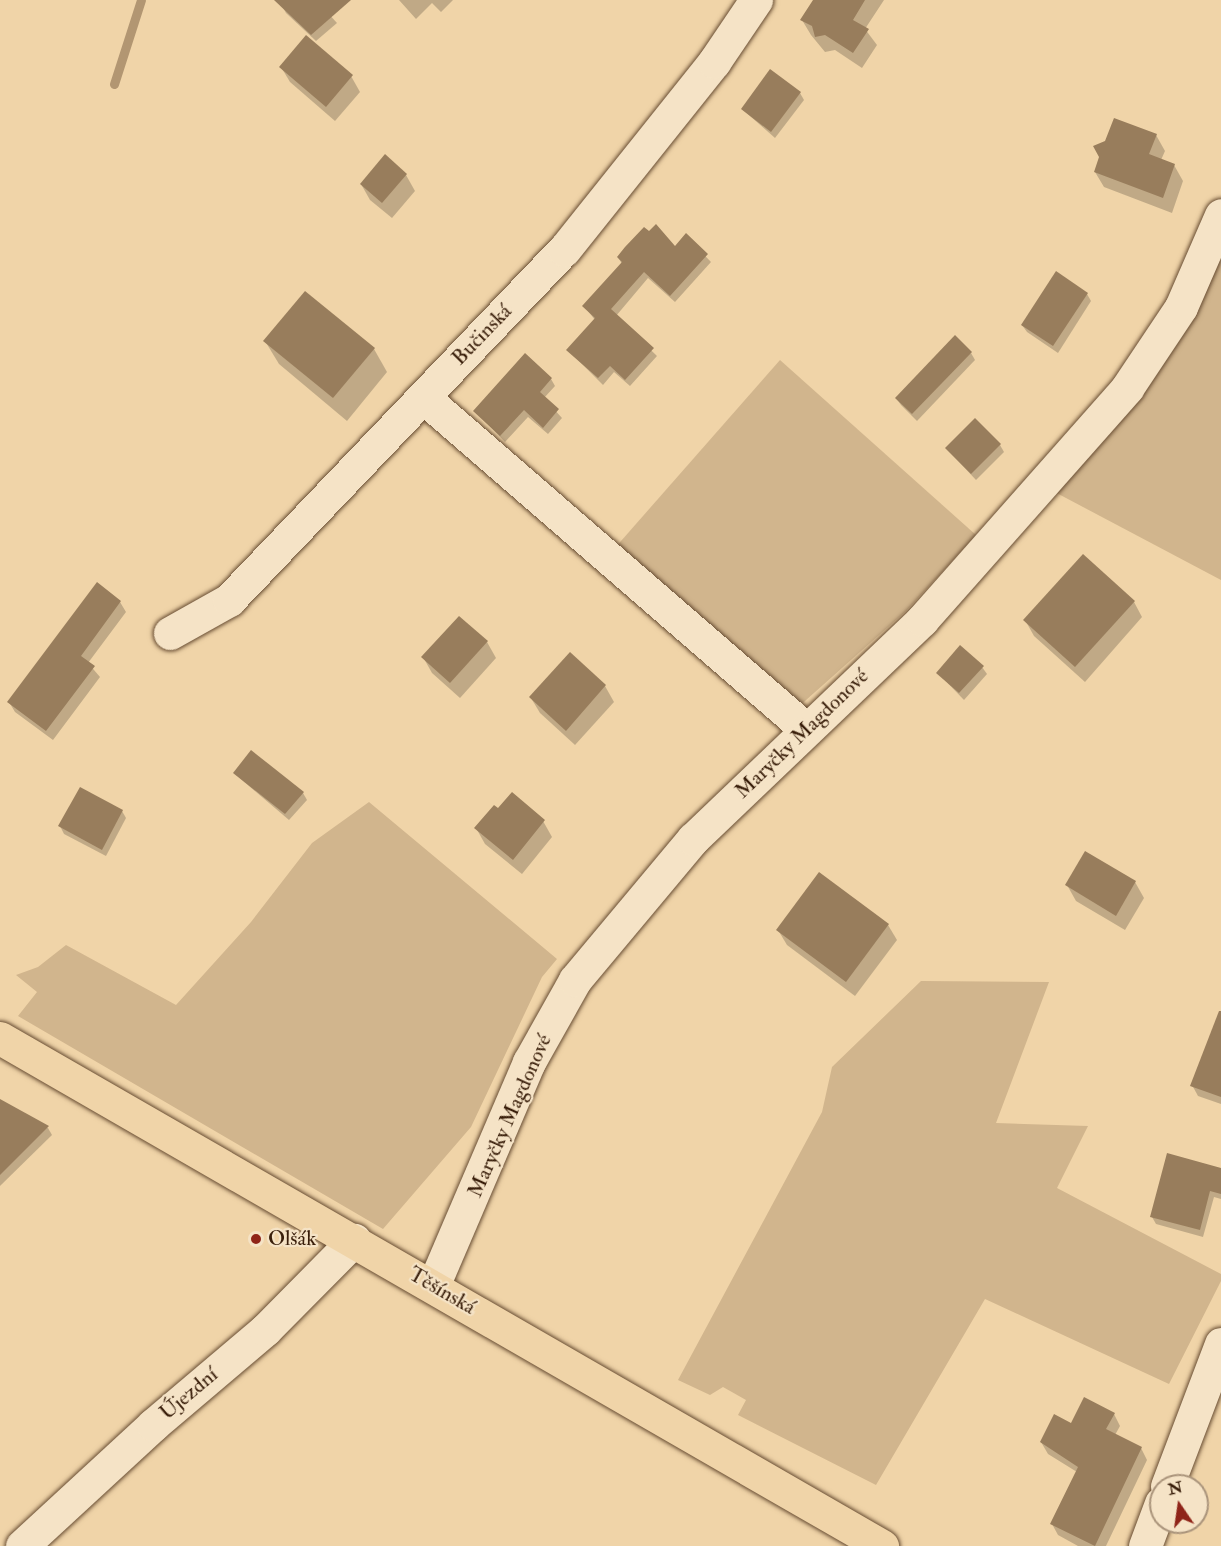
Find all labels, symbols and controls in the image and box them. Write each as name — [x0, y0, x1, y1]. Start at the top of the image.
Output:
street label: Bučinská — [447, 299, 517, 371]
street label: Maryčky Magdonové — [730, 664, 874, 804]
street label: Maryčky Magdonové — [463, 1031, 557, 1201]
place label: Olšák — [268, 1226, 316, 1252]
marker: Olšák — [249, 1232, 263, 1246]
street label: Těšínská — [404, 1262, 480, 1320]
street label: Újezdní — [155, 1362, 223, 1426]
north arrow — [1149, 1474, 1209, 1534]
text: N — [1166, 1477, 1185, 1500]

